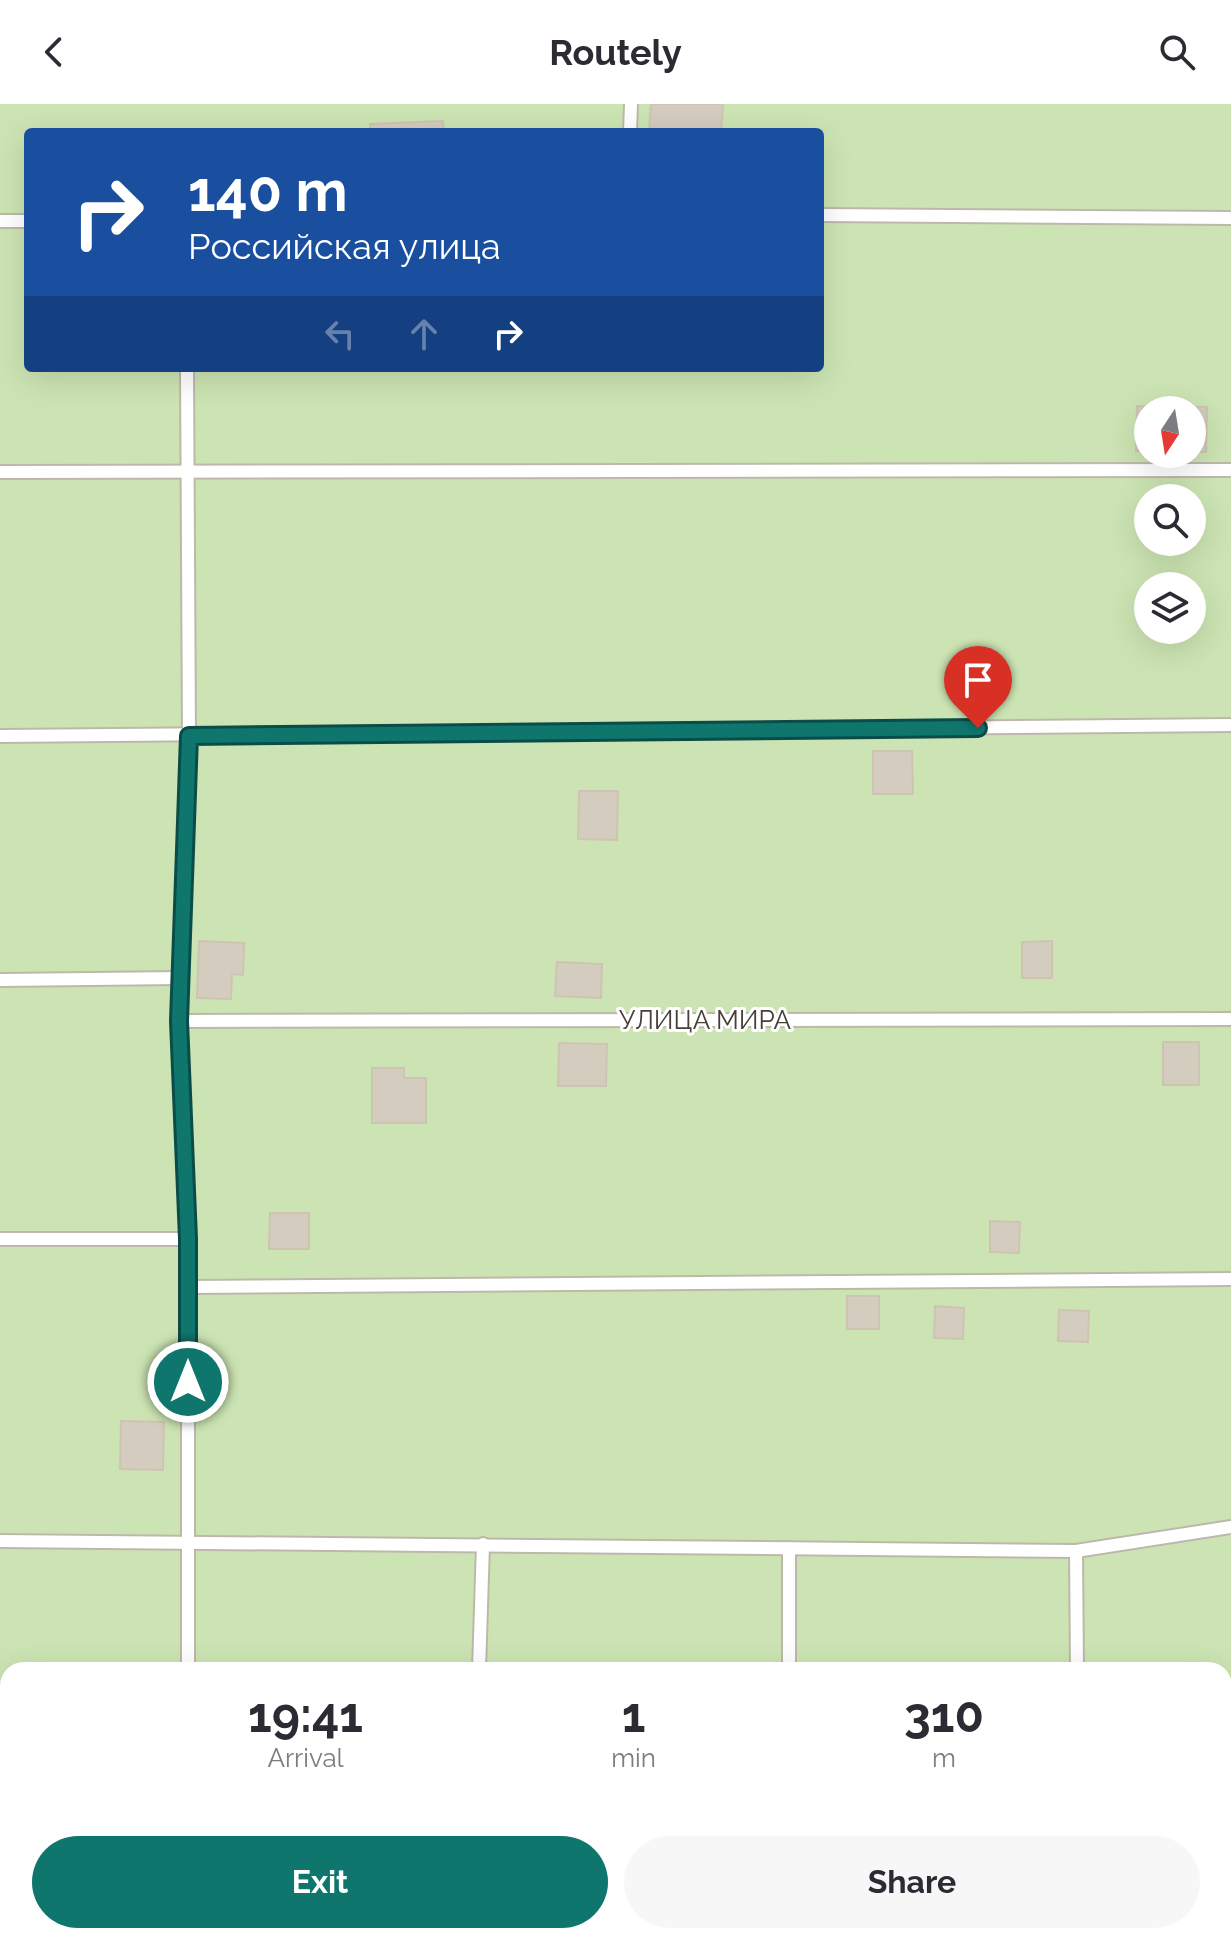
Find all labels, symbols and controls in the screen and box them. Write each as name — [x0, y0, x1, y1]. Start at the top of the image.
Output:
icon: back — [32, 30, 76, 74]
icon: search — [1155, 30, 1199, 74]
text: Routely — [549, 31, 682, 73]
text: 140 m — [188, 158, 348, 224]
icon: right — [56, 160, 160, 264]
text: Российская улица — [188, 225, 501, 267]
icon: left — [318, 312, 362, 356]
icon: ahead — [402, 312, 446, 356]
icon: right — [486, 312, 530, 356]
north arrow — [1134, 396, 1206, 468]
map controls — [1134, 396, 1206, 644]
button: search — [1134, 484, 1206, 556]
button: layers — [1134, 572, 1206, 644]
pin — [944, 646, 1012, 728]
icon: arrive — [956, 658, 1000, 702]
street label: УЛИЦА МИРА — [619, 1005, 792, 1035]
position arrow — [146, 1340, 230, 1424]
text: 19:41 — [248, 1687, 363, 1743]
text: 1 — [622, 1687, 645, 1743]
text: 310 — [904, 1687, 984, 1743]
text: Arrival — [267, 1743, 344, 1773]
text: min — [611, 1743, 656, 1773]
text: m — [932, 1743, 956, 1773]
button: Exit — [32, 1836, 608, 1928]
button: Share — [624, 1836, 1200, 1928]

